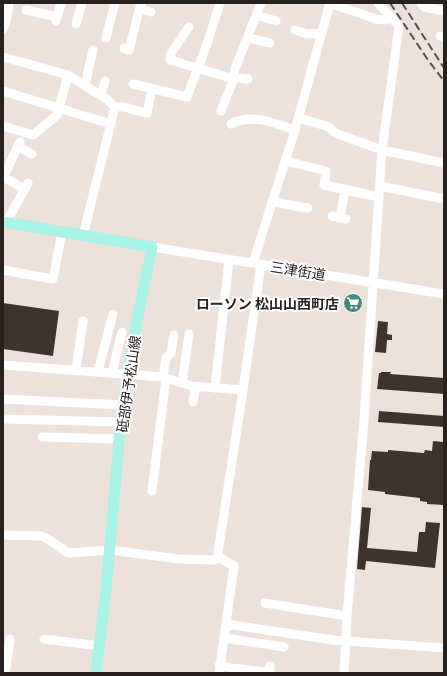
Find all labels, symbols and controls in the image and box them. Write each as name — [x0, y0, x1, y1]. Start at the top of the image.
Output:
street label: 三津街道 — [269, 256, 327, 284]
supermarket icon: ローソン 松山山西町店 — [342, 292, 364, 314]
place label: ローソン 松山山西町店 — [196, 293, 339, 313]
street label: 砥部伊予松山線 — [111, 334, 145, 434]

